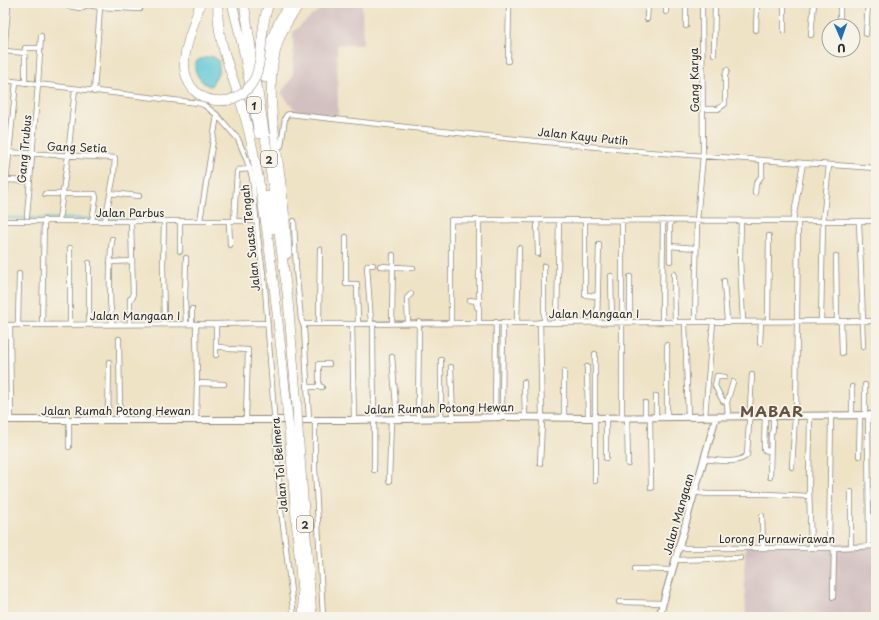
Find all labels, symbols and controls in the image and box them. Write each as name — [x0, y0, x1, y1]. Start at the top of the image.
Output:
north arrow — [821, 18, 861, 58]
text: U — [837, 40, 846, 57]
street label: Gang Karya — [685, 47, 703, 113]
road number: 1 — [247, 97, 261, 113]
street label: Gang Trubus — [13, 114, 35, 184]
street label: Jalan Kayu Putih — [537, 123, 629, 149]
street label: Gang Setia — [47, 137, 108, 157]
road number: 2 — [261, 151, 277, 167]
street label: Jalan Suasa Tengah — [236, 184, 264, 292]
street label: Jalan Parbus — [96, 204, 164, 221]
street label: Jalan Mangaan I — [549, 305, 639, 322]
street label: Jalan Mangaan I — [90, 307, 180, 324]
street label: Jalan Rumah Potong Hewan — [364, 398, 514, 418]
district label: MABAR — [740, 399, 804, 422]
street label: Jalan Rumah Potong Hewan — [41, 402, 191, 419]
street label: Jalan Tol Belmera — [266, 416, 292, 513]
street label: Jalan Mangaan — [658, 471, 698, 557]
road number: 2 — [297, 516, 313, 532]
street label: Lorong Purnawirawan — [719, 530, 835, 547]

